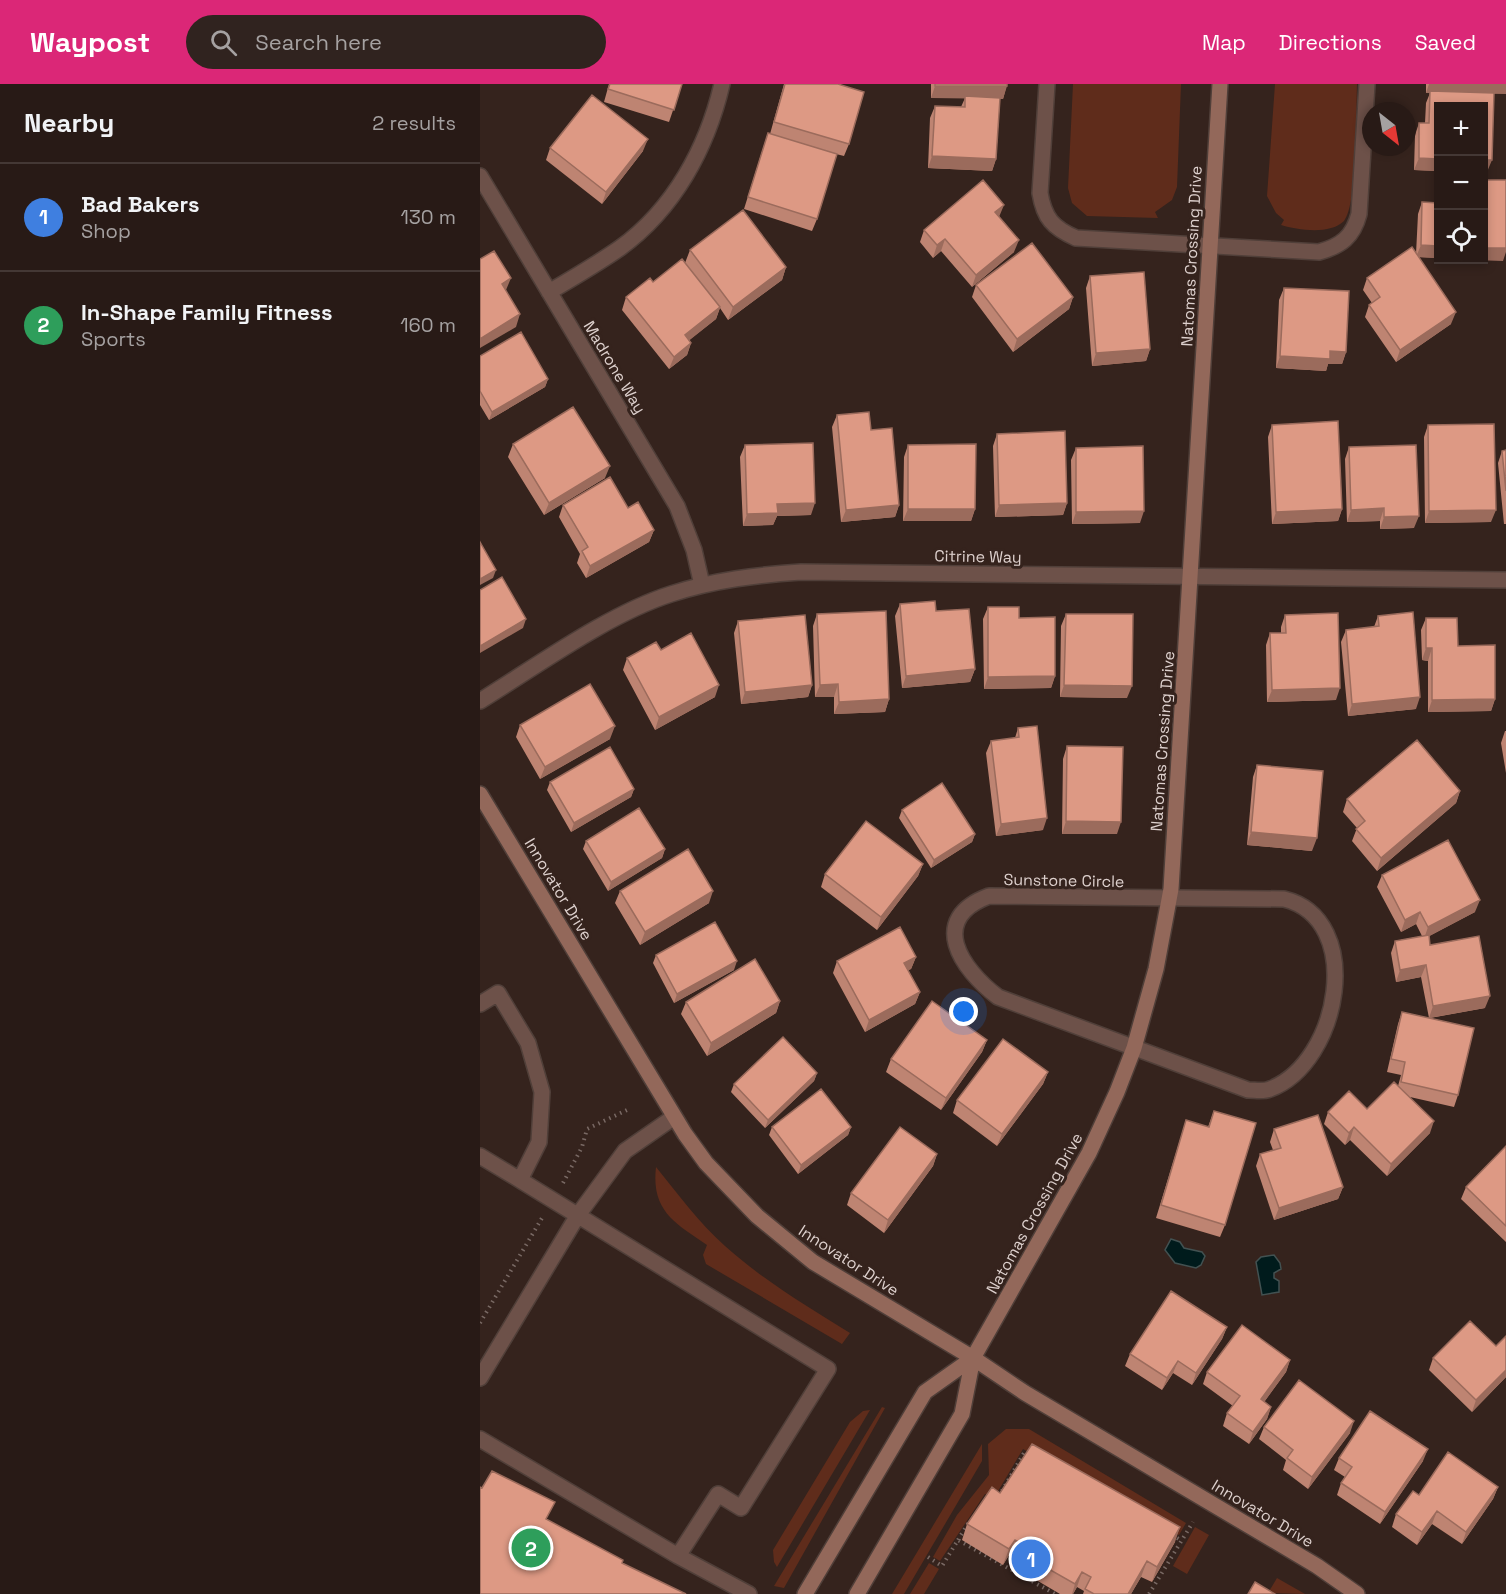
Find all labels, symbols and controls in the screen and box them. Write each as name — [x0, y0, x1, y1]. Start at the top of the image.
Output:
search box — [186, 15, 606, 69]
text: Waypost — [30, 24, 150, 60]
icon: search — [207, 26, 240, 59]
text: Search here — [255, 28, 382, 56]
text: Map — [1202, 29, 1246, 56]
text: Directions — [1279, 29, 1382, 56]
text: Saved — [1415, 29, 1476, 56]
north arrow — [1362, 102, 1416, 156]
map controls — [1434, 102, 1488, 264]
button: + — [1434, 102, 1488, 156]
text: Nearby — [24, 106, 114, 140]
text: 2 results — [372, 110, 456, 136]
button: − — [1434, 156, 1488, 210]
street label: Natomas Crossing Drive — [1176, 165, 1207, 347]
text: Bad Bakers — [81, 190, 199, 218]
text: 1 — [39, 204, 48, 230]
text: 130 m — [400, 204, 456, 230]
button: locate — [1434, 210, 1488, 264]
text: Shop — [81, 218, 131, 244]
text: In-Shape Family Fitness — [81, 298, 333, 326]
text: 2 — [38, 312, 49, 338]
text: 160 m — [400, 312, 456, 338]
street label: Madrone Way — [579, 317, 651, 418]
text: Sports — [81, 326, 146, 352]
street label: Citrine Way — [934, 545, 1022, 568]
street label: Natomas Crossing Drive — [1146, 650, 1179, 832]
street label: Innovator Drive — [520, 834, 597, 944]
street label: Sunstone Circle — [1003, 869, 1125, 892]
your location — [949, 997, 978, 1026]
street label: Natomas Crossing Drive — [981, 1129, 1087, 1297]
street label: Innovator Drive — [795, 1220, 903, 1301]
street label: Innovator Drive — [1208, 1475, 1318, 1552]
pin: 2 — [512, 1526, 550, 1570]
pin: 1 — [1012, 1536, 1050, 1582]

